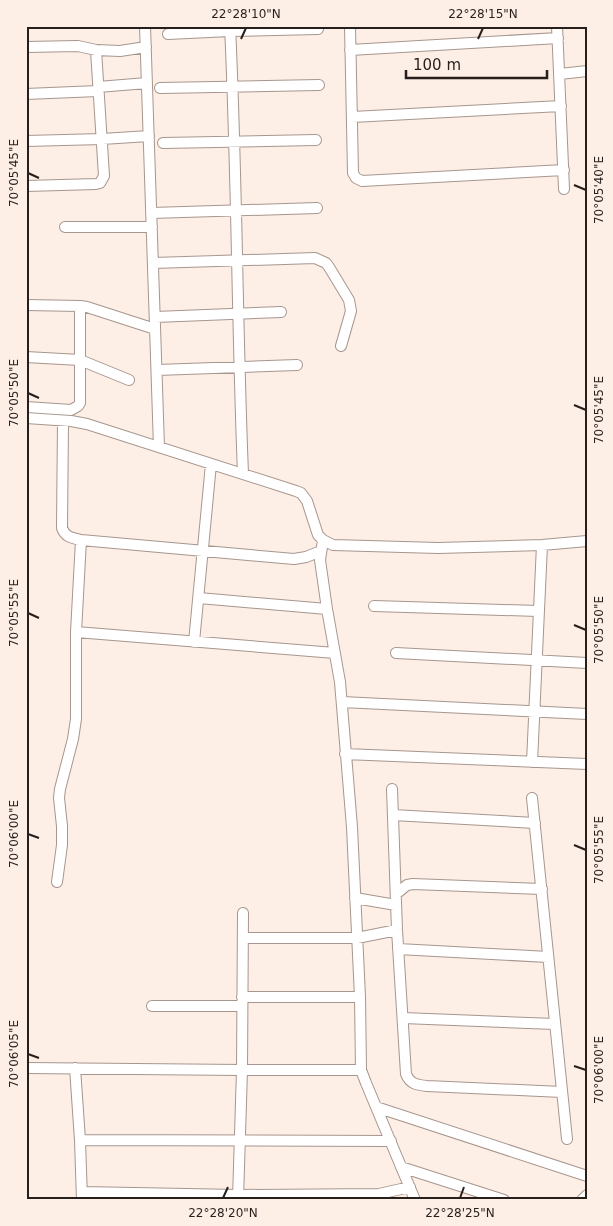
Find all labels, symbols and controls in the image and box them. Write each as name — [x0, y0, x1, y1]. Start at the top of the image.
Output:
text: 22°28'10"N — [211, 7, 281, 21]
text: 22°28'15"N — [448, 7, 518, 21]
scale bar — [406, 48, 547, 80]
text: 100 m — [413, 56, 461, 74]
text: 70°05'45"E — [7, 139, 21, 207]
text: 70°05'40"E — [592, 156, 606, 224]
text: 70°05'50"E — [7, 359, 21, 427]
text: 70°05'45"E — [592, 376, 606, 444]
text: 70°05'55"E — [7, 579, 21, 647]
text: 70°05'50"E — [592, 596, 606, 664]
text: 70°06'00"E — [7, 800, 21, 868]
text: 70°05'55"E — [592, 816, 606, 884]
text: 70°06'05"E — [7, 1020, 21, 1088]
text: 70°06'00"E — [592, 1036, 606, 1104]
text: 22°28'20"N — [188, 1206, 258, 1220]
text: 22°28'25"N — [425, 1206, 495, 1220]

